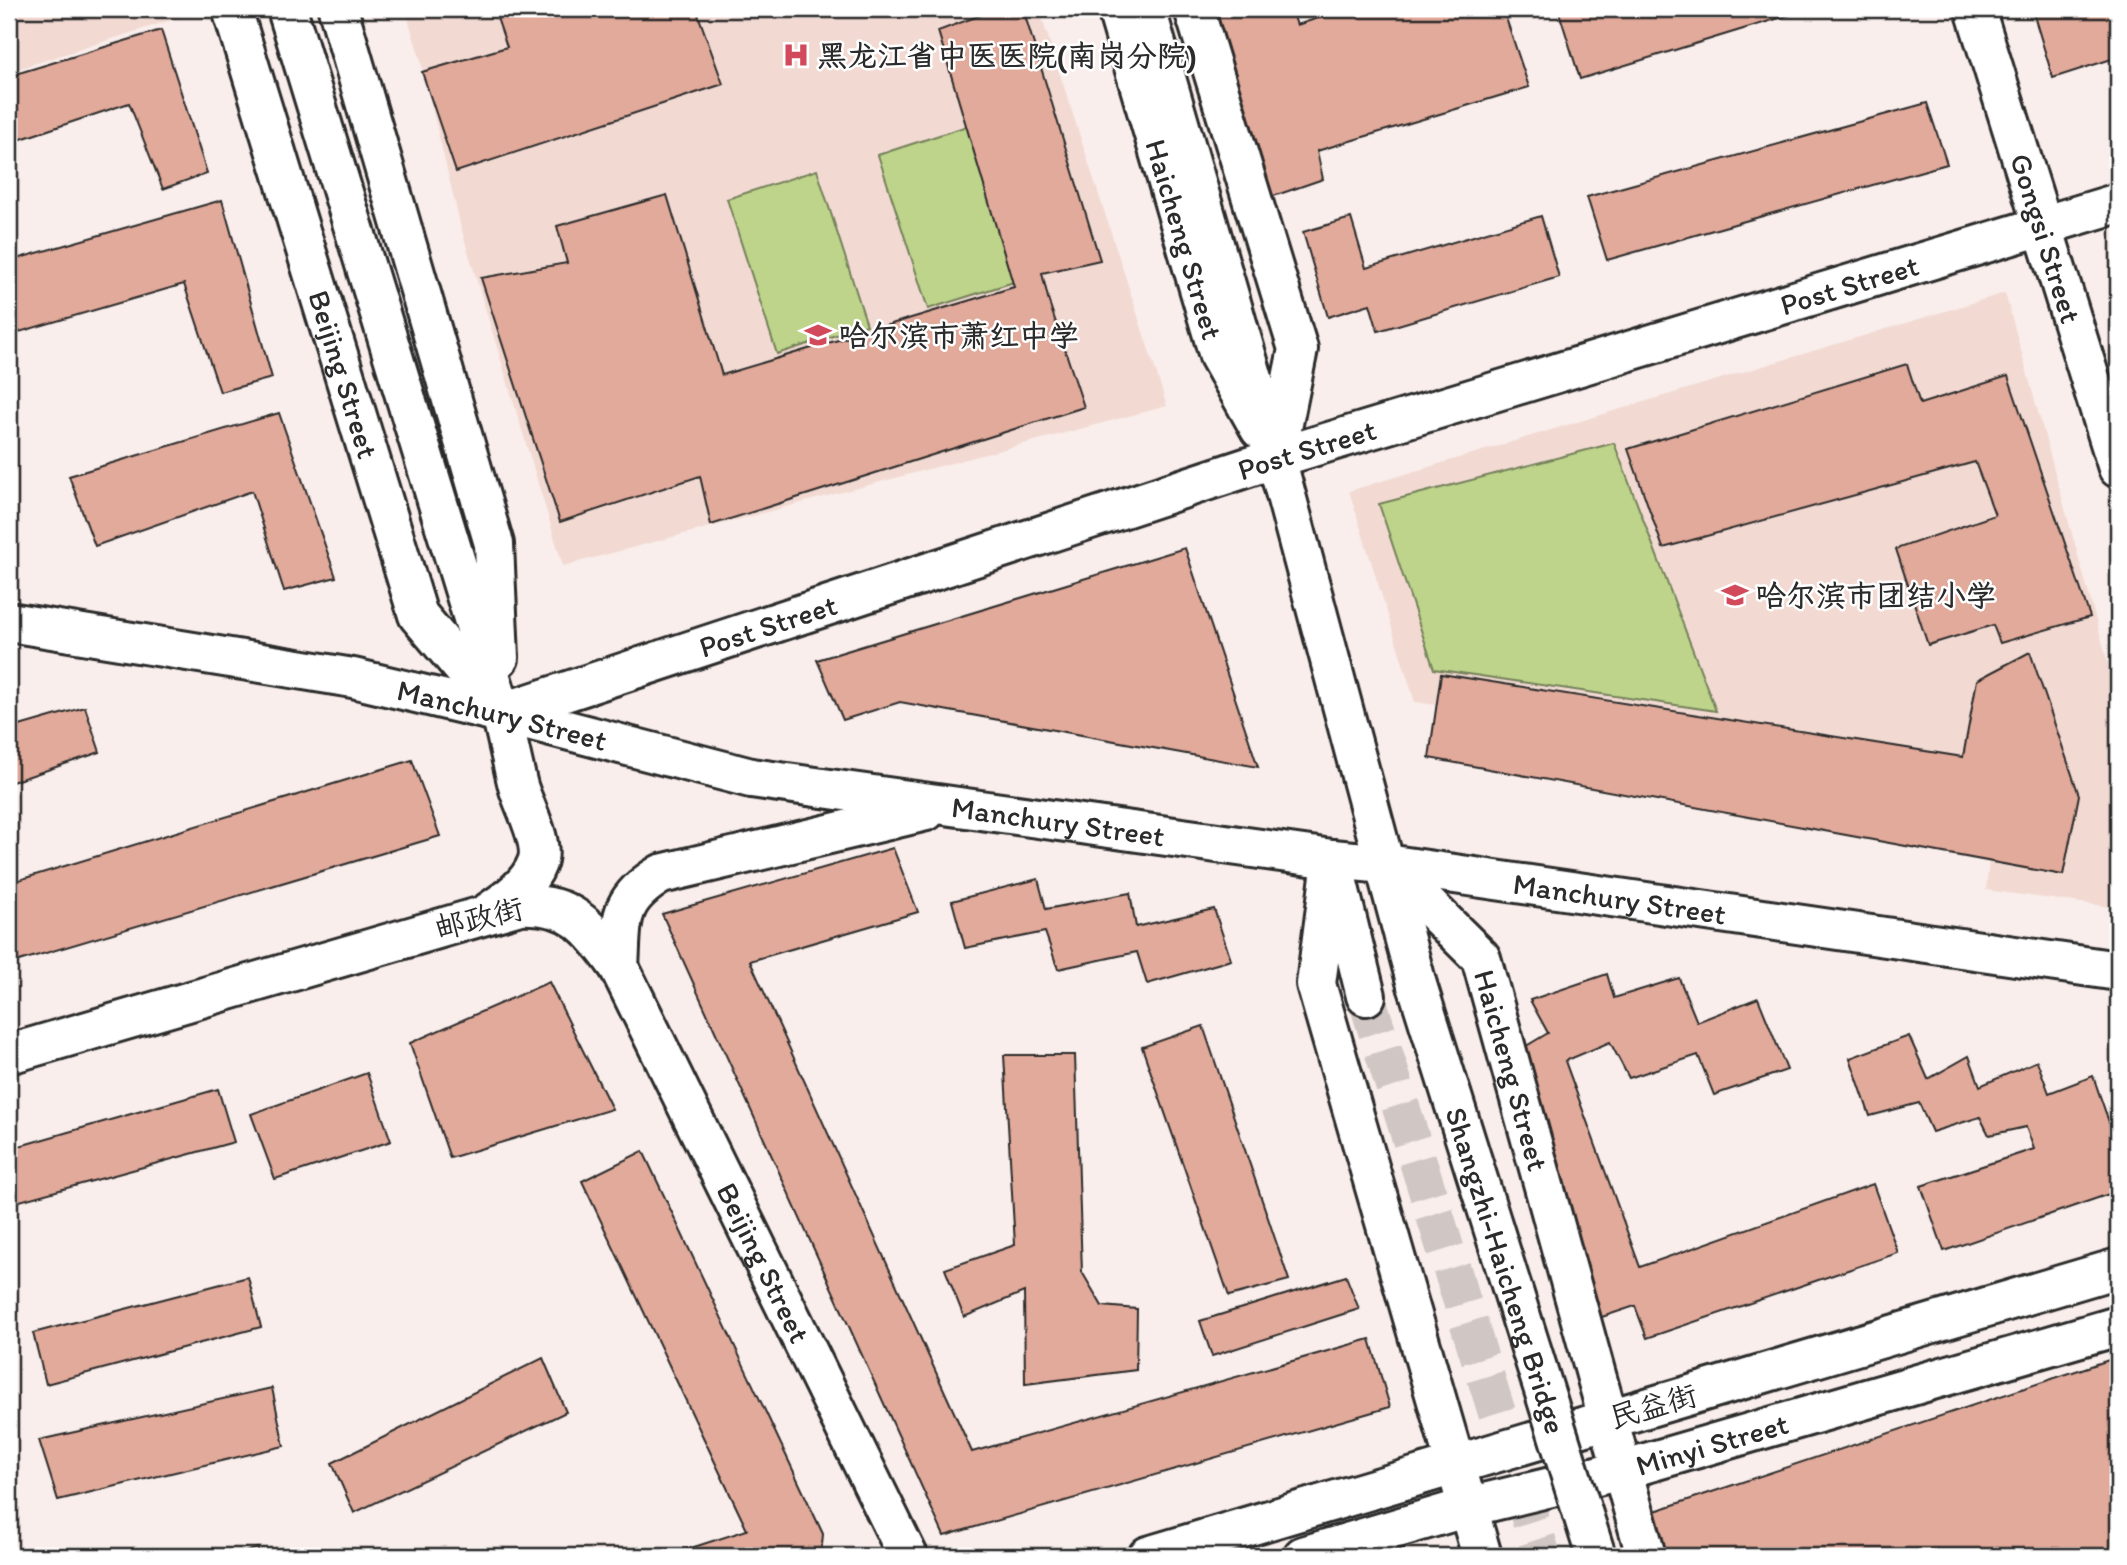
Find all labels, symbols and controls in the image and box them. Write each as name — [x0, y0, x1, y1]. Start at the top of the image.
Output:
place label: 黑龙江省中医医院(南岗分院) — [817, 37, 1197, 74]
hospital icon: 黑龙江省中医医院(南岗分院) — [781, 40, 811, 70]
street label: Haicheng Street — [1138, 135, 1232, 344]
street label: Gongsi Street — [2003, 149, 2090, 328]
street label: Post Street — [1775, 246, 1923, 323]
street label: Beijing Street — [301, 286, 387, 463]
place label: 哈尔滨市萧红中学 — [839, 317, 1079, 354]
school or university icon: 哈尔滨市萧红中学 — [803, 320, 833, 350]
street label: Post Street — [1233, 410, 1380, 488]
place label: 哈尔滨市团结小学 — [1756, 577, 1996, 614]
school or university icon: 哈尔滨市团结小学 — [1720, 580, 1750, 610]
street label: Post Street — [694, 585, 841, 665]
street label: Manchury Street — [394, 671, 611, 758]
street label: Manchury Street — [949, 788, 1167, 854]
street label: Manchury Street — [1511, 864, 1728, 932]
street label: 邮政街 — [431, 889, 527, 947]
street label: Haicheng Street — [1467, 965, 1557, 1175]
street label: Shangzhi-Haicheng Bridge — [1438, 1102, 1575, 1438]
street label: Beijing Street — [709, 1176, 819, 1349]
street label: 民益街 — [1605, 1376, 1701, 1436]
street label: Minyi Street — [1631, 1404, 1792, 1484]

